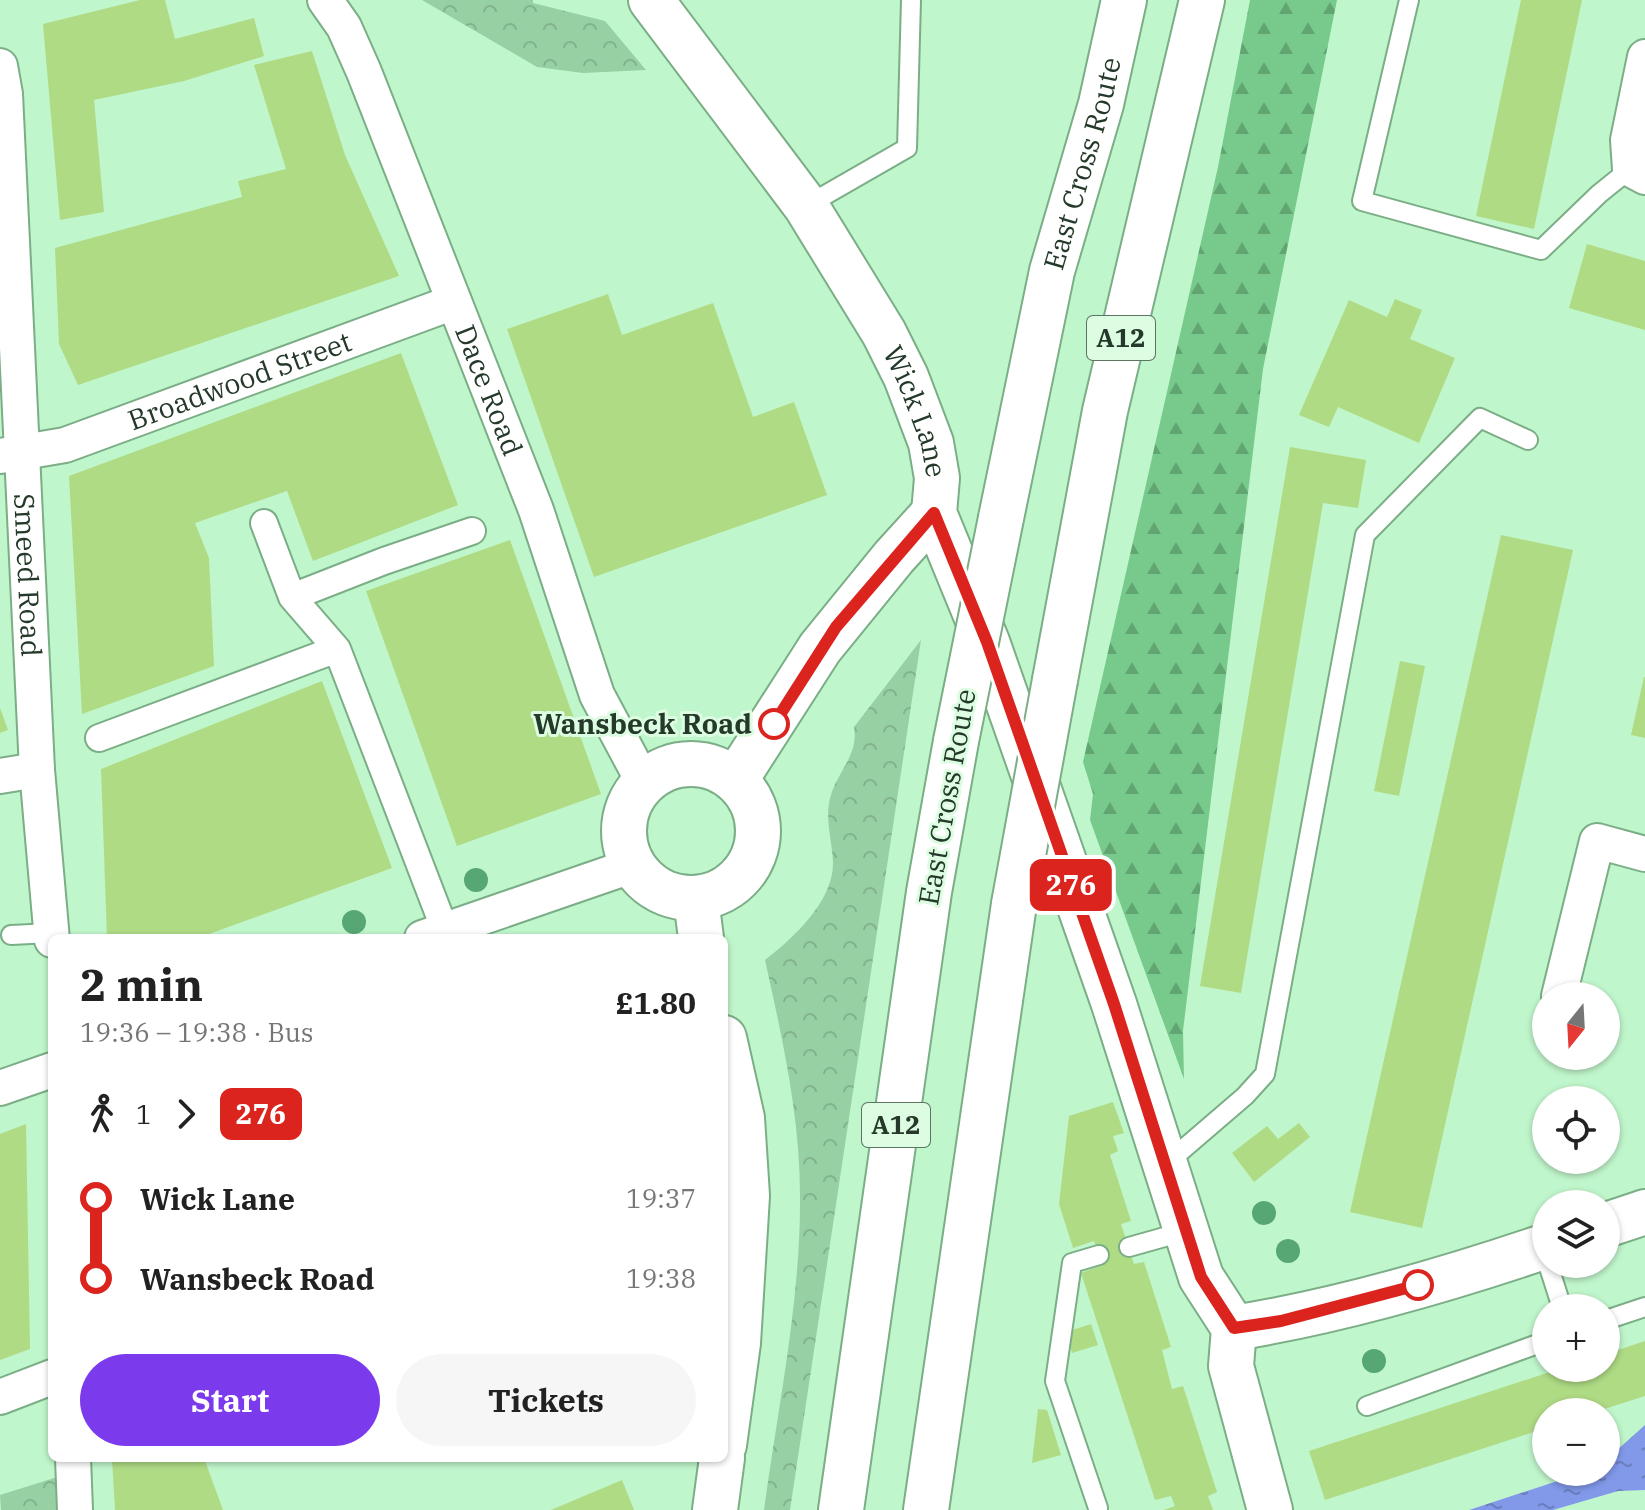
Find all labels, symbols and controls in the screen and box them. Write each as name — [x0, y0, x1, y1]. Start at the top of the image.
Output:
street label: East Cross Route — [1034, 54, 1129, 274]
road number: A12 — [1087, 316, 1155, 360]
street label: Dace Road — [447, 319, 532, 461]
street label: Broadwood Street — [123, 322, 356, 438]
street label: Wick Lane — [875, 339, 956, 480]
street label: Smeed Road — [6, 492, 51, 658]
street label: East Cross Route — [909, 686, 984, 908]
place label: Wansbeck Road — [533, 705, 752, 742]
marker: Wansbeck Road — [759, 709, 789, 739]
line badge: 276 — [1025, 859, 1117, 911]
text: 276 — [1046, 866, 1096, 903]
text: 2 min — [80, 956, 203, 1013]
north arrow — [1532, 982, 1620, 1070]
map controls — [1532, 982, 1620, 1486]
text: £1.80 — [616, 983, 696, 1022]
text: 19:36 – 19:38 · Bus — [80, 1015, 314, 1049]
button: locate — [1532, 1086, 1620, 1174]
icon: walk — [80, 1092, 124, 1136]
icon: forward — [164, 1092, 208, 1136]
text: 276 — [236, 1095, 286, 1132]
text: 1 — [136, 1097, 152, 1131]
road number: A12 — [862, 1103, 930, 1147]
text: Wick Lane — [140, 1179, 295, 1218]
text: 19:37 — [626, 1181, 696, 1215]
button: layers — [1532, 1190, 1620, 1278]
text: Wansbeck Road — [140, 1259, 374, 1298]
text: 19:38 — [626, 1261, 696, 1295]
unlabelled marker — [1403, 1270, 1433, 1300]
button: + — [1532, 1294, 1620, 1382]
button: Start — [80, 1354, 380, 1446]
button: Tickets — [396, 1354, 696, 1446]
button: − — [1532, 1398, 1620, 1486]

